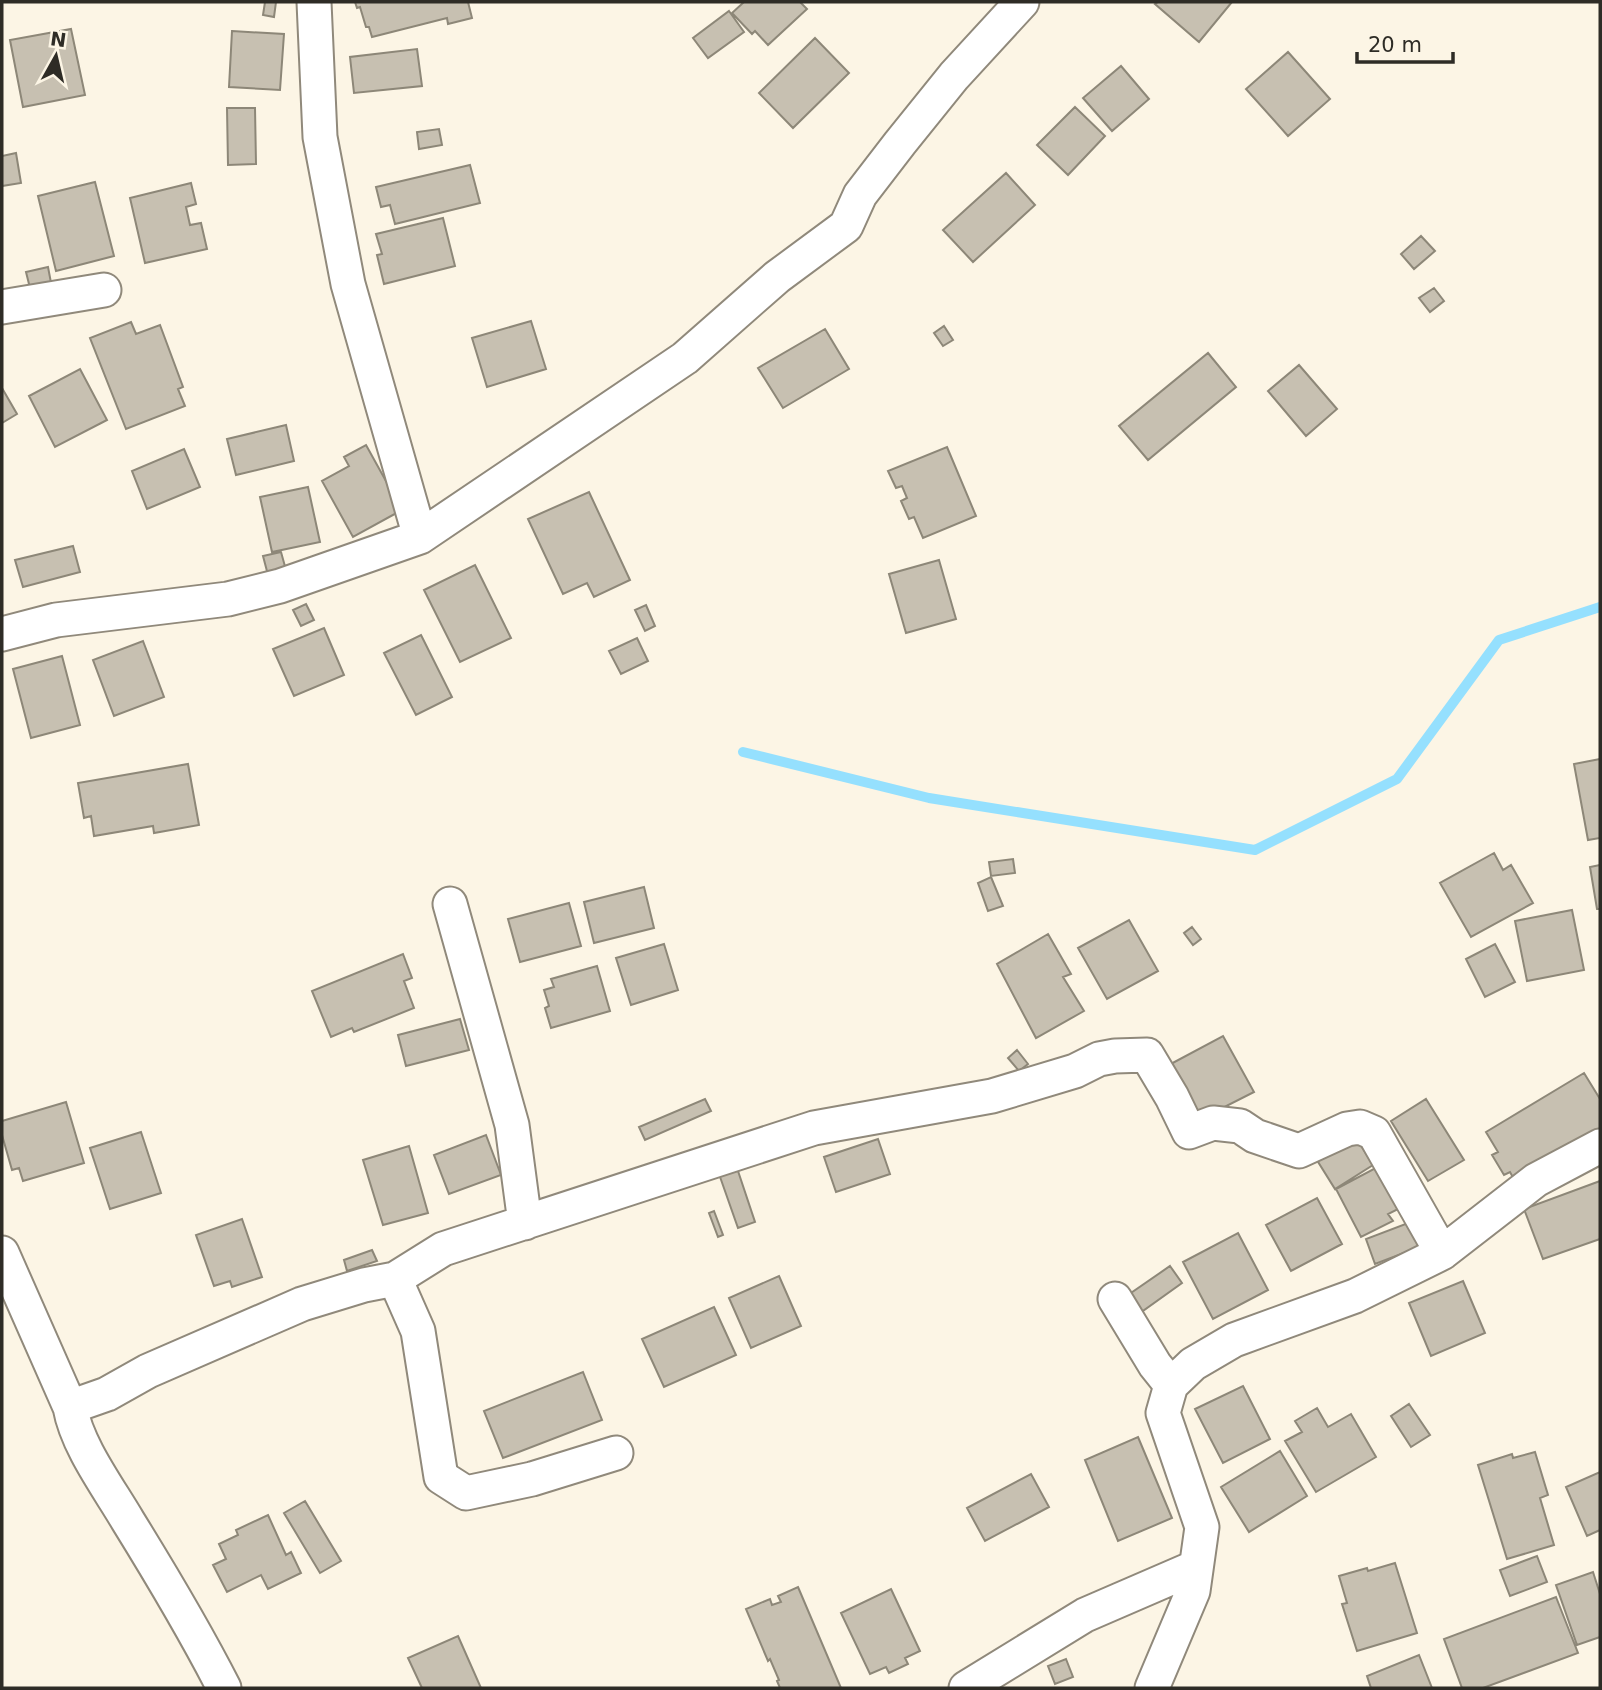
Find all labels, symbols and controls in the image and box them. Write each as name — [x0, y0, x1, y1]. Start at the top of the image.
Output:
north arrow — [21, 21, 91, 91]
scale bar — [1357, 21, 1453, 65]
text: N — [49, 27, 68, 51]
text: 20 m — [1368, 33, 1422, 57]

